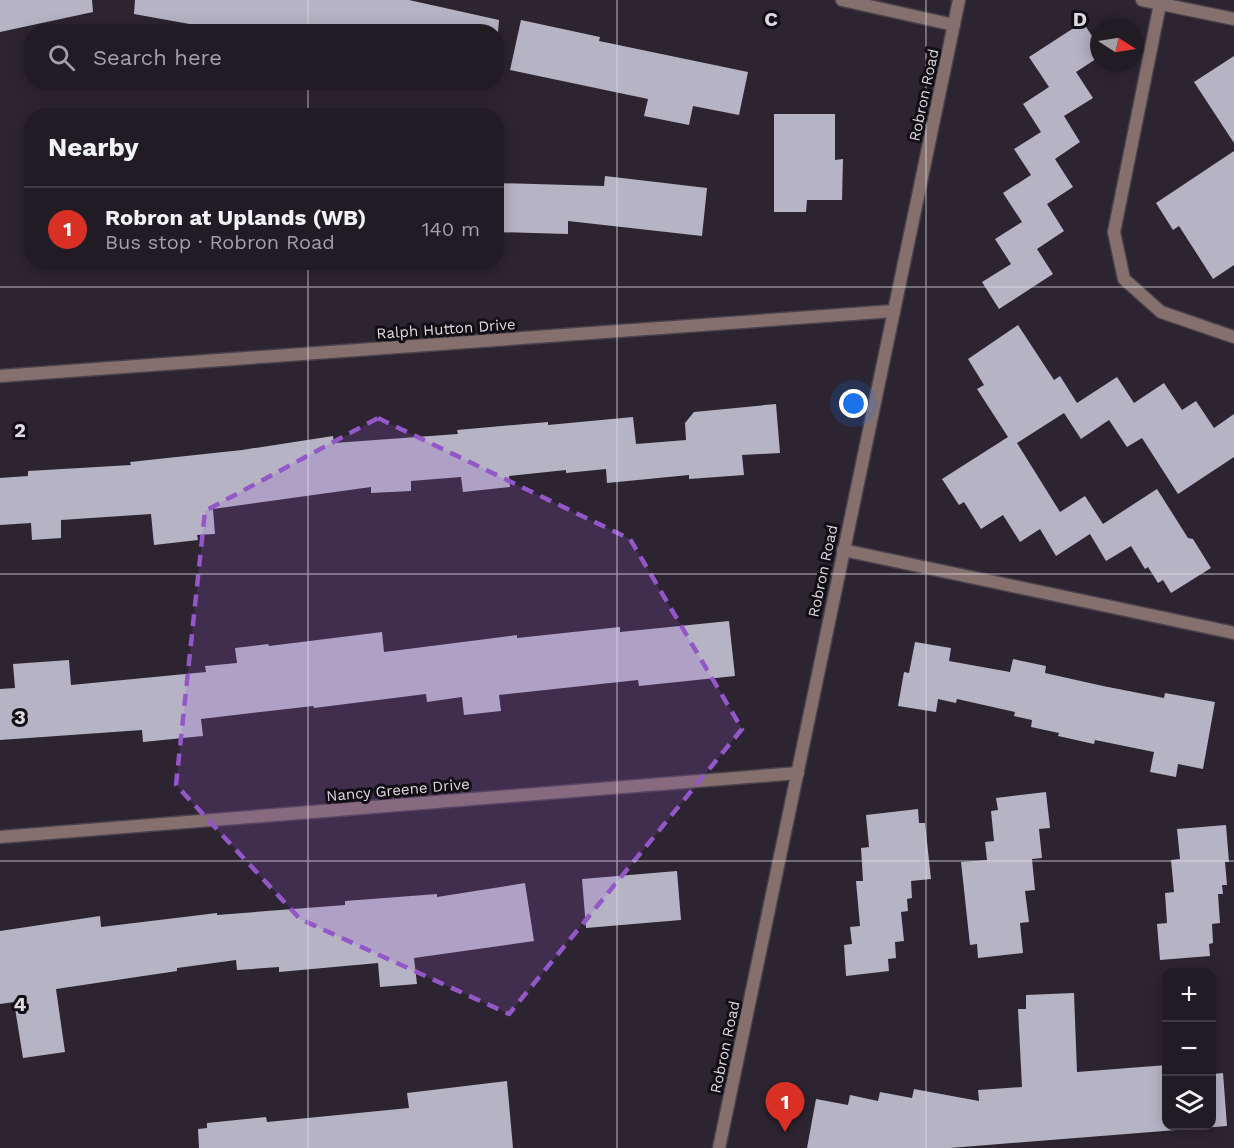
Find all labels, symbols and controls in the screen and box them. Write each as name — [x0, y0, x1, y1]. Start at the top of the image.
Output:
text: C — [764, 7, 778, 31]
text: D — [1073, 7, 1087, 31]
north arrow — [1090, 18, 1144, 72]
search box — [24, 24, 504, 90]
icon: search — [45, 41, 78, 74]
text: Search here — [93, 45, 222, 70]
street label: Robron Road — [905, 47, 943, 143]
text: Nearby — [48, 132, 139, 162]
text: Robron at Uplands (WB) — [105, 205, 366, 230]
text: 1 — [63, 217, 72, 241]
text: 140 m — [422, 217, 480, 241]
text: Bus stop · Robron Road — [105, 230, 335, 254]
street label: Ralph Hutton Drive — [376, 315, 516, 343]
your location — [839, 389, 868, 418]
text: 2 — [14, 418, 26, 442]
street label: Robron Road — [804, 523, 842, 619]
text: 3 — [14, 705, 26, 729]
street label: Nancy Greene Drive — [326, 775, 470, 805]
map controls — [1162, 968, 1216, 1130]
button: + — [1162, 968, 1216, 1022]
text: 4 — [14, 992, 27, 1016]
street label: Robron Road — [706, 999, 744, 1095]
button: − — [1162, 1022, 1216, 1076]
button: layers — [1162, 1076, 1216, 1130]
pin: 1 — [766, 1082, 804, 1132]

